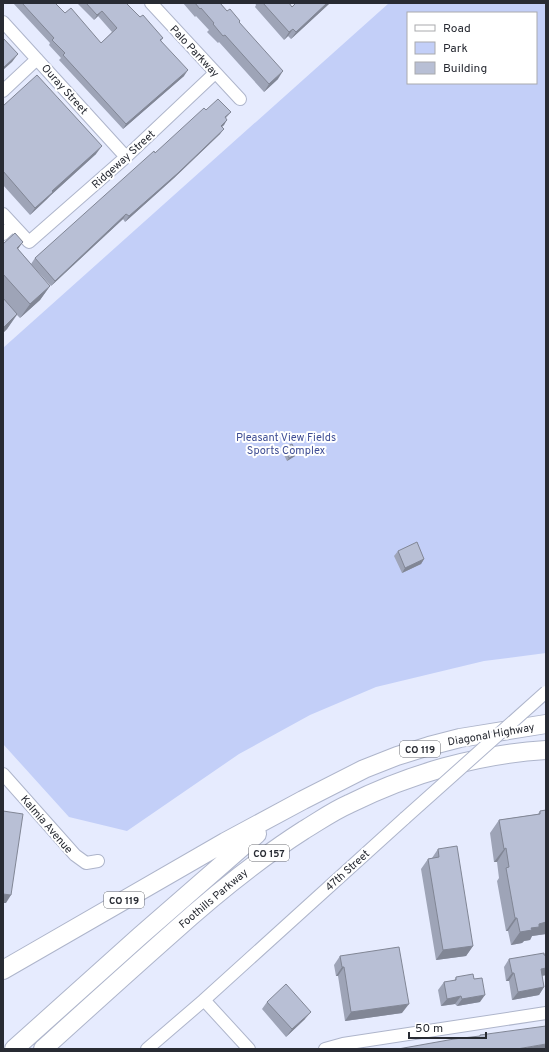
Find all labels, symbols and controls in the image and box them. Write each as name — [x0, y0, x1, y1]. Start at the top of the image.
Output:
legend — [407, 12, 537, 84]
text: Road — [443, 21, 471, 37]
street label: Palo Parkway — [167, 23, 222, 81]
text: Park — [443, 41, 468, 57]
text: Building — [443, 61, 487, 77]
street label: Ouray Street — [38, 62, 90, 118]
street label: Ridgeway Street — [89, 128, 158, 192]
park label: Pleasant View Fields Sports Complex — [236, 431, 336, 458]
street label: Diagonal Highway — [447, 720, 536, 750]
road number: CO 119 — [400, 741, 440, 757]
street label: Kalmia Avenue — [17, 793, 75, 857]
road number: CO 157 — [249, 845, 289, 861]
street label: 47th Street — [322, 847, 373, 894]
street label: Foothills Parkway — [176, 866, 251, 932]
road number: CO 119 — [104, 892, 144, 908]
scale bar — [409, 1014, 486, 1040]
text: 50 m — [415, 1021, 443, 1037]

